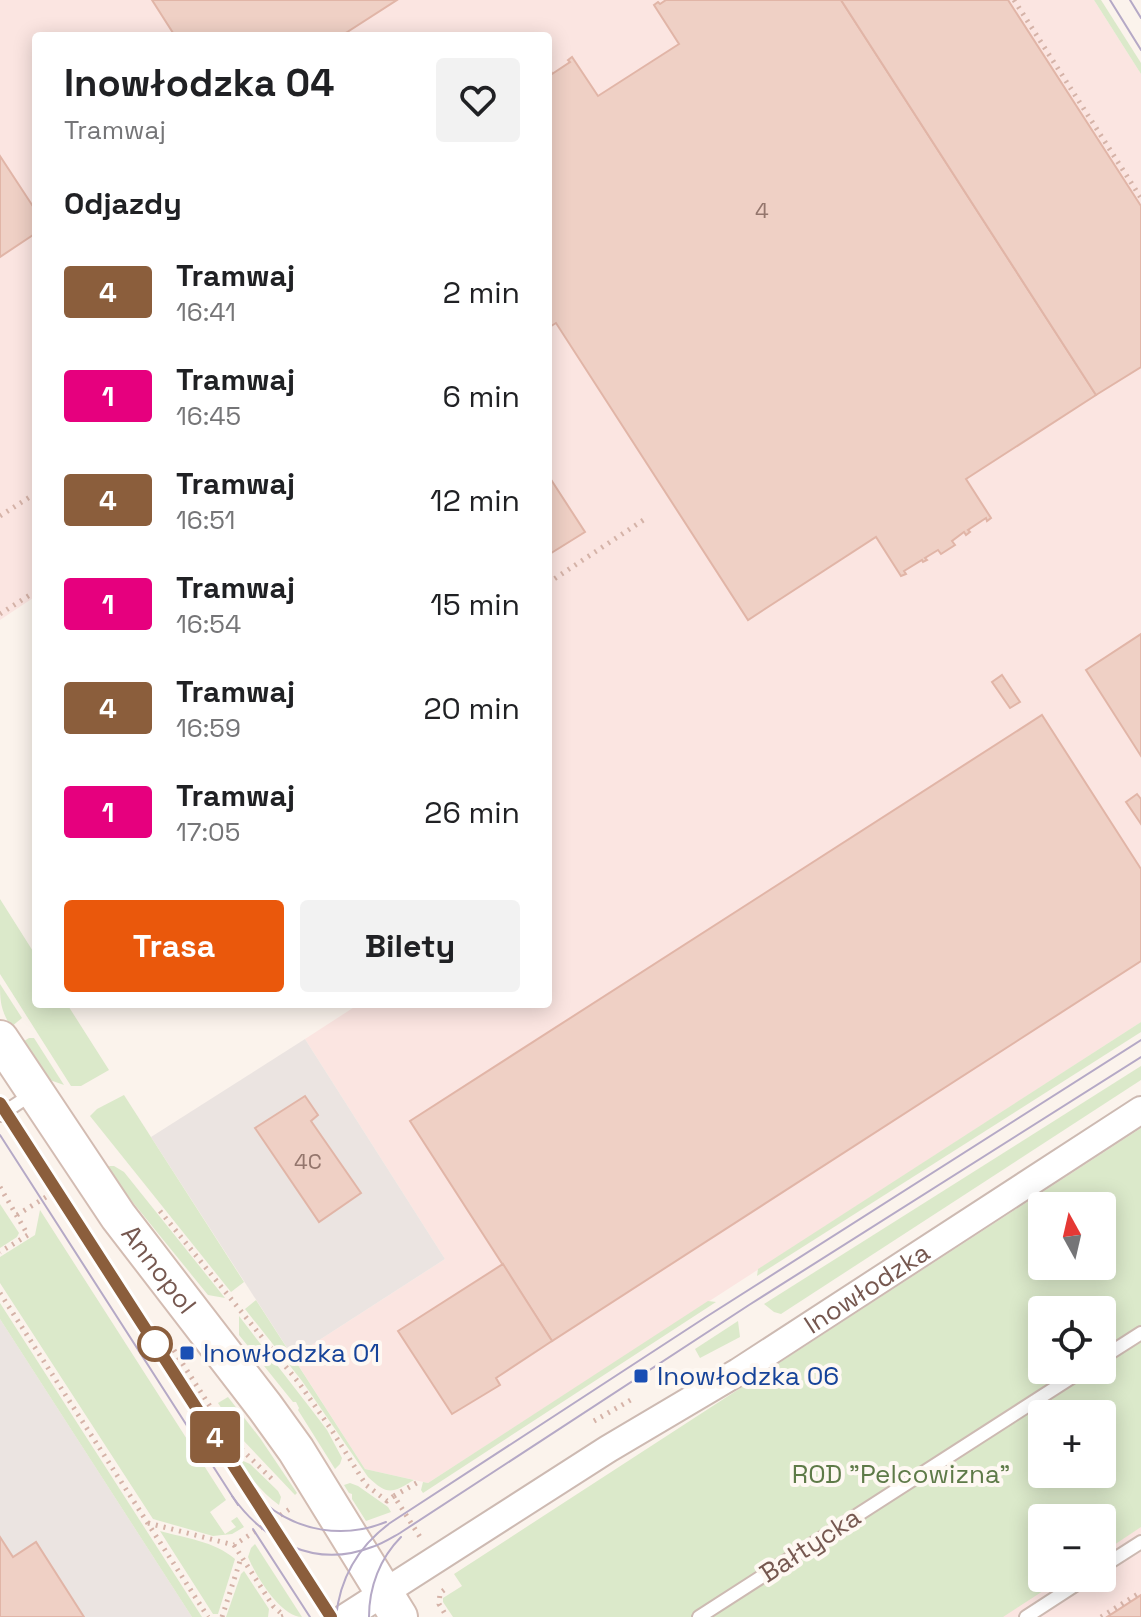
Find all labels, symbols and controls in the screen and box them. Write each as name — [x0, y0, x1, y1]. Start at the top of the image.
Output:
button: heart — [436, 58, 520, 142]
text: Inowłodzka 04 — [64, 59, 334, 107]
text: Tramwaj — [64, 113, 166, 147]
text: Odjazdy — [64, 184, 182, 223]
house number: 4 — [755, 196, 769, 224]
text: Tramwaj — [176, 256, 295, 295]
text: 2 min — [443, 273, 520, 312]
text: 4 — [99, 274, 117, 310]
text: 16:41 — [176, 295, 236, 329]
text: Tramwaj — [176, 360, 295, 399]
text: 6 min — [442, 377, 520, 416]
text: 1 — [102, 378, 114, 414]
text: 16:45 — [176, 399, 241, 433]
text: Tramwaj — [176, 464, 295, 503]
text: 12 min — [430, 481, 520, 520]
text: 4 — [99, 482, 117, 518]
text: 16:51 — [176, 503, 235, 537]
text: Tramwaj — [176, 568, 295, 607]
text: 15 min — [430, 585, 520, 624]
text: 1 — [102, 586, 114, 622]
text: 16:54 — [176, 607, 241, 641]
text: Tramwaj — [176, 672, 295, 711]
text: 20 min — [423, 689, 520, 728]
text: 4 — [99, 690, 117, 726]
text: 16:59 — [176, 711, 241, 745]
text: Tramwaj — [176, 776, 295, 815]
text: 26 min — [424, 793, 520, 832]
text: 1 — [102, 794, 114, 830]
text: 17:05 — [176, 815, 240, 849]
button: Trasa — [64, 900, 284, 992]
button: Bilety — [300, 900, 520, 992]
house number: 4C — [294, 1147, 322, 1175]
north arrow — [1028, 1192, 1116, 1280]
map controls — [1028, 1192, 1116, 1592]
street label: Annopol — [114, 1218, 204, 1321]
street label: Inowłodzka — [798, 1235, 936, 1341]
button: locate — [1028, 1296, 1116, 1384]
unlabelled marker — [138, 1327, 172, 1361]
place label: Inowłodzka 01 — [203, 1336, 380, 1370]
marker: Inowłodzka 01 — [178, 1344, 196, 1362]
place label: Inowłodzka 06 — [657, 1359, 839, 1393]
marker: Inowłodzka 06 — [632, 1367, 650, 1385]
button: + — [1028, 1400, 1116, 1488]
line badge: 4 — [189, 1411, 241, 1463]
text: 4 — [206, 1419, 224, 1455]
park label: ROD "Pelcowizna" — [792, 1457, 1010, 1491]
street label: Bałtycka — [753, 1500, 867, 1590]
button: − — [1028, 1504, 1116, 1592]

